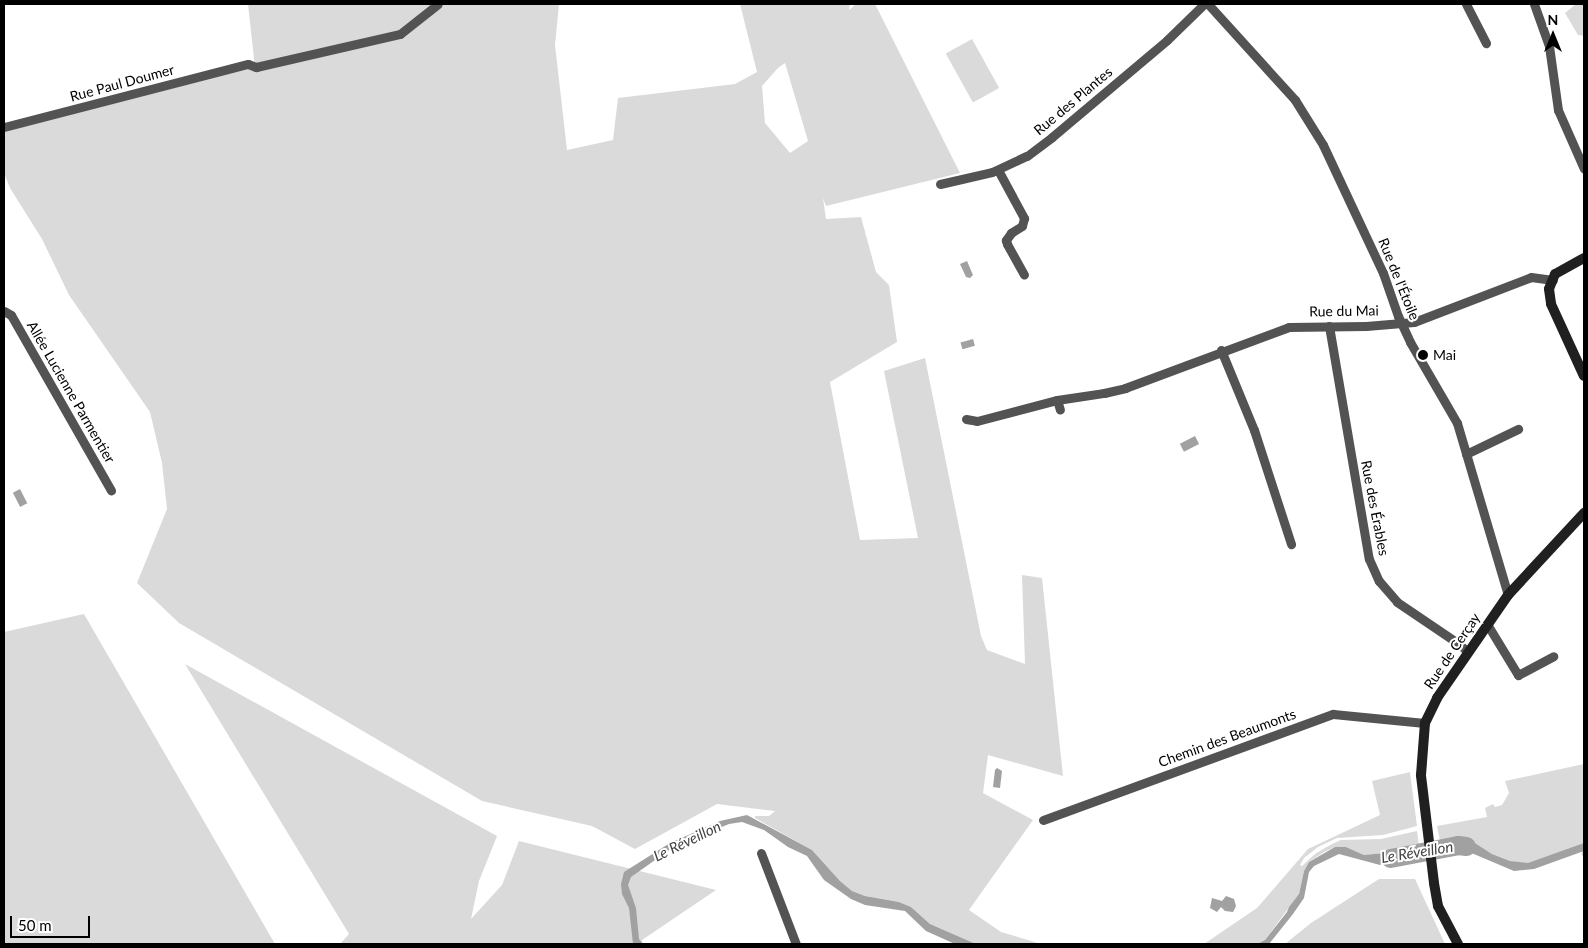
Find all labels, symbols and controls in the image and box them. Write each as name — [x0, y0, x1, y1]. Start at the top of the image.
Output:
north arrow — [1528, 10, 1578, 60]
text: N — [1548, 11, 1558, 28]
street label: Rue Paul Doumer — [68, 61, 176, 105]
street label: Rue des Plantes — [1030, 63, 1116, 139]
street label: Rue de l'Étoile — [1375, 236, 1423, 322]
street label: Rue du Mai — [1309, 302, 1379, 320]
street label: Allée Lucienne Parmentier — [23, 318, 119, 466]
place label: Mai — [1433, 347, 1456, 363]
marker: Mai — [1417, 349, 1429, 361]
street label: Rue des Érables — [1358, 459, 1392, 557]
street label: Rue de Cerçay — [1420, 610, 1484, 692]
street label: Chemin des Beaumonts — [1156, 705, 1298, 771]
water label: Le Réveillon — [650, 817, 724, 865]
water label: Le Réveillon — [1380, 837, 1454, 867]
scale bar — [12, 906, 92, 938]
text: 50 m — [18, 916, 52, 934]

